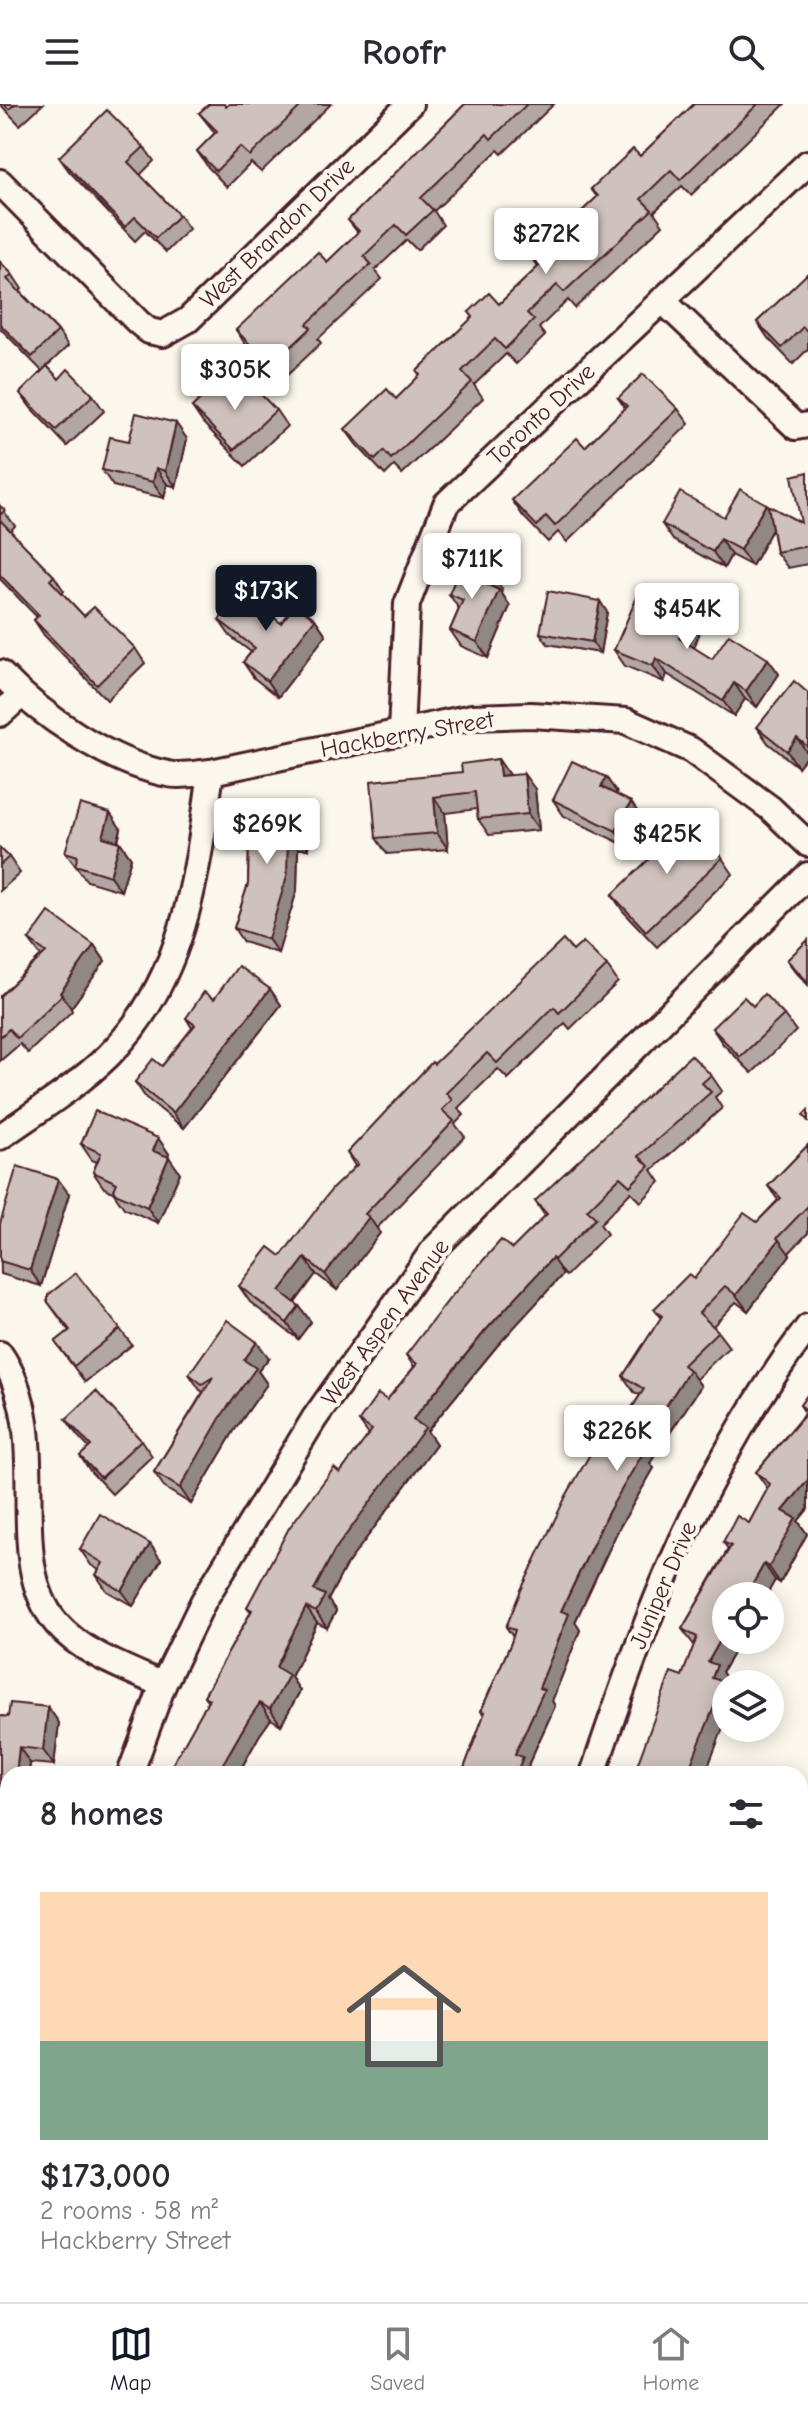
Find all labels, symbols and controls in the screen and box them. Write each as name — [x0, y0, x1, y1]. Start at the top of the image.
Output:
icon: menu — [40, 30, 84, 74]
icon: search — [724, 30, 768, 74]
text: Roofr — [362, 32, 446, 73]
street label: West Brandon Drive — [194, 152, 360, 314]
pin: $272K — [490, 208, 602, 276]
text: $272K — [512, 219, 580, 249]
pin: $305K — [179, 344, 291, 412]
text: $305K — [199, 355, 271, 385]
street label: Toronto Drive — [481, 357, 601, 471]
pin: $711K — [416, 533, 528, 601]
text: $711K — [441, 544, 503, 574]
pin: $173K — [210, 565, 322, 633]
text: $173K — [233, 576, 299, 606]
pin: $454K — [631, 583, 743, 651]
text: $454K — [653, 594, 721, 624]
street label: Hackberry Street — [318, 705, 497, 763]
pin: $269K — [211, 798, 323, 866]
pin: $425K — [611, 808, 723, 876]
text: $269K — [232, 809, 302, 839]
text: $425K — [632, 819, 702, 849]
street label: West Aspen Avenue — [315, 1233, 455, 1411]
pin: $226K — [561, 1405, 673, 1473]
text: $226K — [582, 1416, 652, 1446]
street label: Juniper Drive — [624, 1517, 702, 1653]
map controls — [712, 1582, 784, 1742]
button: locate — [712, 1582, 784, 1654]
button: layers — [712, 1670, 784, 1742]
icon: filters — [724, 1792, 768, 1836]
text: 8 homes — [40, 1794, 163, 1834]
icon: home — [332, 1944, 476, 2088]
text: $173,000 — [40, 2156, 171, 2196]
text: 2 rooms · 58 m² — [40, 2196, 218, 2226]
text: Hackberry Street — [40, 2226, 230, 2256]
tab: Map — [109, 2322, 153, 2396]
tab: Saved — [370, 2322, 425, 2396]
tab: Home — [642, 2322, 699, 2396]

